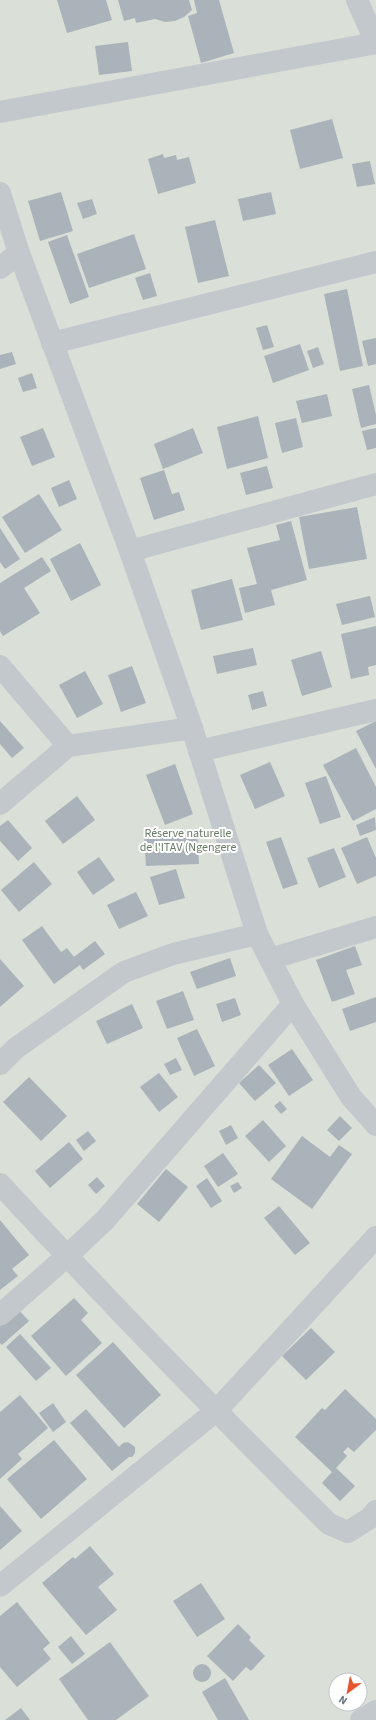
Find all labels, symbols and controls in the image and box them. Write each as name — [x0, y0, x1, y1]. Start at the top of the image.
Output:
park label: Réserve naturelle de l'ITAV (Ngengere — [140, 825, 236, 856]
north arrow — [328, 1672, 368, 1712]
text: N — [336, 1692, 350, 1708]

